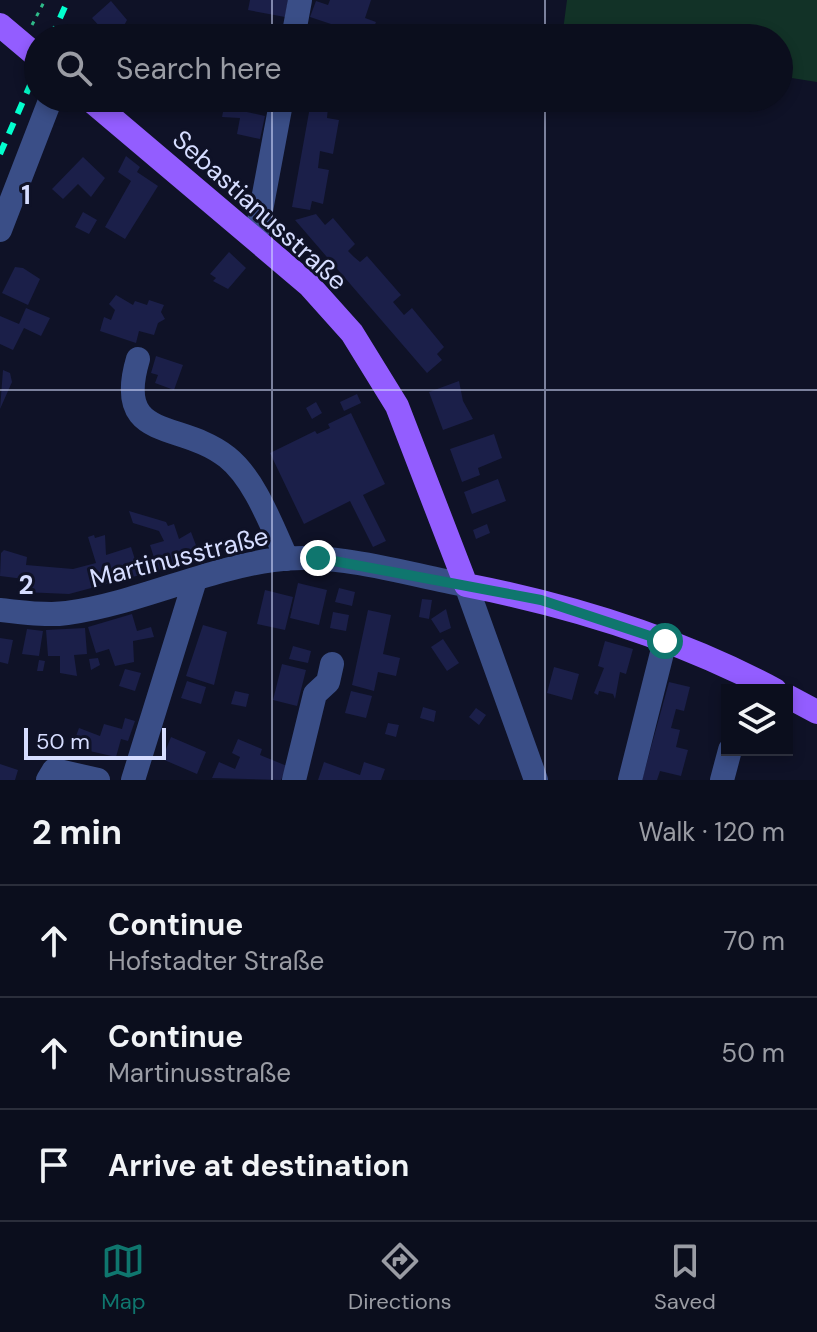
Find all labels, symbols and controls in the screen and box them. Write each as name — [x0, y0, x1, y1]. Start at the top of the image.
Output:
search box — [24, 24, 793, 112]
icon: search — [52, 46, 96, 90]
text: Search here — [116, 49, 282, 88]
street label: Sebastianusstraße — [165, 122, 355, 298]
text: 1 — [21, 178, 31, 212]
street label: Martinusstraße — [86, 518, 272, 596]
route end — [300, 540, 336, 576]
text: 2 — [18, 568, 34, 602]
route start — [647, 623, 683, 659]
map controls — [721, 684, 793, 756]
button: layers — [721, 684, 793, 756]
scale bar — [24, 724, 166, 760]
text: 50 m — [36, 727, 90, 756]
text: 2 min — [32, 810, 122, 855]
text: Walk · 120 m — [638, 815, 785, 849]
text: Continue — [108, 905, 243, 944]
icon: ahead — [32, 919, 76, 963]
text: 70 m — [724, 924, 785, 958]
text: Hofstadter Straße — [108, 944, 324, 978]
text: Continue — [108, 1017, 243, 1056]
icon: ahead — [32, 1031, 76, 1075]
text: 50 m — [721, 1036, 785, 1070]
text: Martinusstraße — [108, 1056, 291, 1090]
icon: arrive — [32, 1143, 76, 1187]
text: Arrive at destination — [108, 1146, 409, 1185]
tab: Map — [101, 1239, 146, 1316]
tab: Directions — [348, 1239, 452, 1316]
tab: Saved — [654, 1239, 716, 1316]

